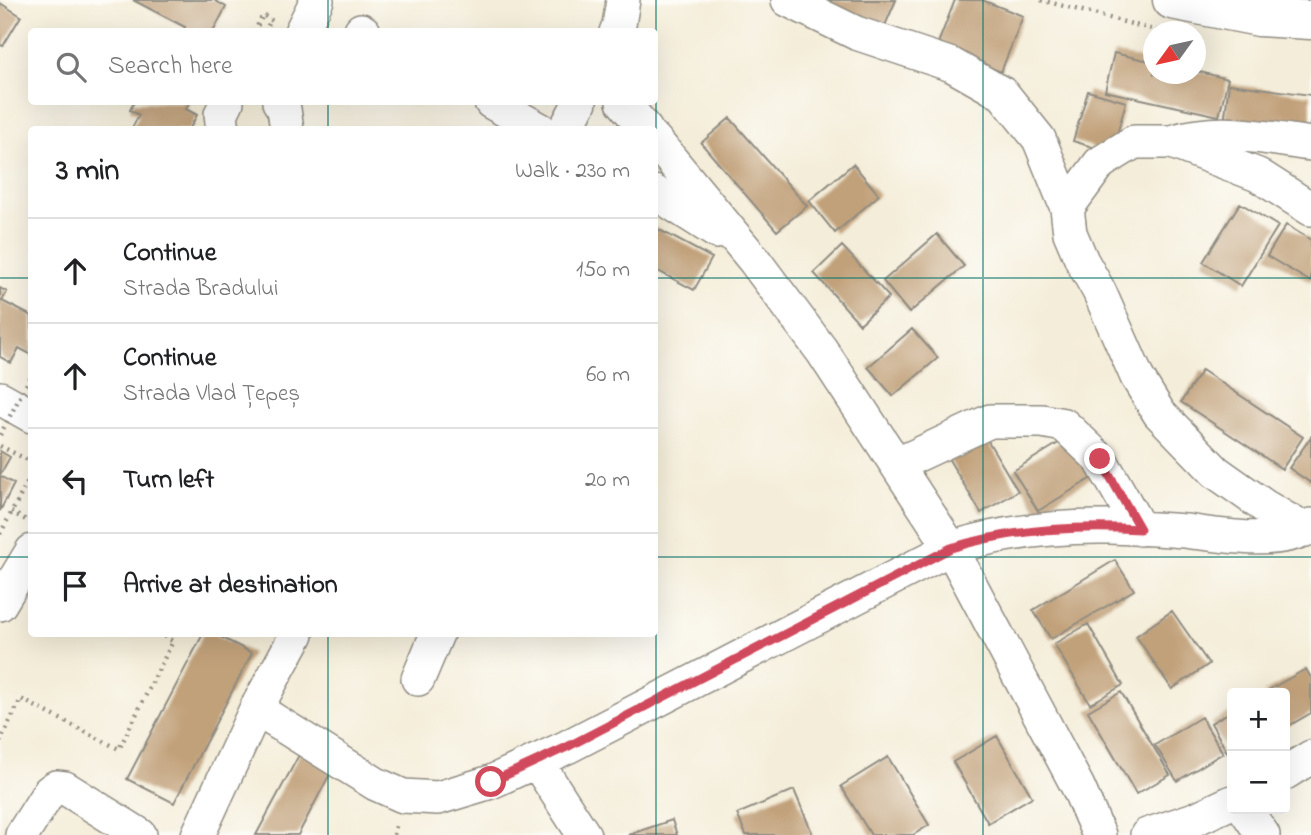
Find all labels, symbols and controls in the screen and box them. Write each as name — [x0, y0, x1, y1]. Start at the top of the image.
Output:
north arrow — [1143, 21, 1206, 84]
search box — [28, 28, 658, 105]
icon: search — [52, 48, 90, 86]
text: Search here — [108, 48, 233, 86]
text: 3 min — [56, 150, 119, 194]
text: Walk · 230 m — [515, 155, 630, 188]
text: Continue — [123, 235, 216, 273]
icon: ahead — [56, 252, 94, 290]
text: 150 m — [576, 254, 630, 287]
text: Strada Bradului — [123, 273, 278, 306]
text: Continue — [123, 340, 216, 378]
icon: ahead — [56, 357, 94, 395]
text: 60 m — [586, 359, 630, 392]
text: Strada Vlad Țepeș — [123, 378, 300, 411]
route end — [1084, 443, 1115, 474]
icon: left — [56, 462, 94, 500]
text: Turn left — [123, 462, 214, 500]
text: 20 m — [585, 464, 630, 497]
icon: arrive — [56, 567, 94, 605]
text: Arrive at destination — [123, 567, 338, 605]
map controls — [1227, 688, 1290, 814]
button: + — [1227, 688, 1290, 751]
button: − — [1227, 751, 1290, 814]
route start — [475, 766, 506, 797]

